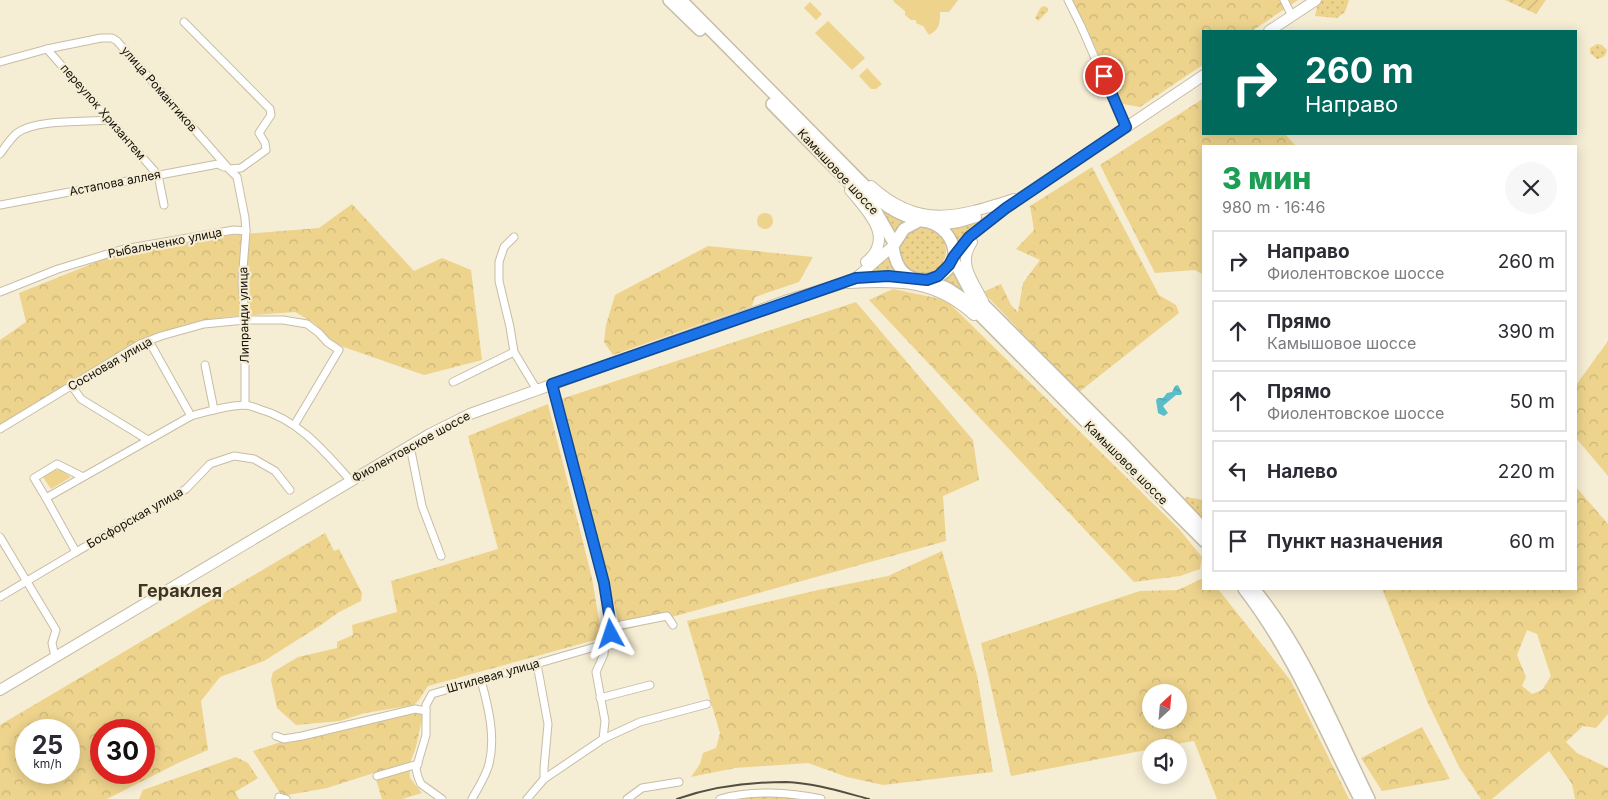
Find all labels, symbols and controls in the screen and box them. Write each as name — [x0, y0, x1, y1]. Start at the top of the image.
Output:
street label: улица Романтиков — [118, 43, 201, 135]
text: 260 m — [1305, 49, 1414, 91]
icon: right — [1222, 50, 1287, 115]
pin — [1083, 55, 1125, 97]
street label: переулок Хризантем — [58, 61, 149, 163]
icon: arrive — [1090, 62, 1118, 90]
text: Направо — [1305, 91, 1398, 117]
street label: Камышовое шоссе — [795, 126, 882, 218]
text: 3 мин — [1222, 160, 1311, 196]
button: close — [1505, 162, 1557, 214]
street label: Астапова аллея — [68, 166, 162, 199]
text: 980 m · 16:46 — [1222, 197, 1325, 217]
street label: Рыбальченко улица — [107, 224, 223, 261]
text: Направо — [1267, 240, 1350, 263]
icon: right — [1224, 247, 1252, 275]
text: 260 m — [1498, 250, 1555, 273]
text: Фиолентовское шоссе — [1267, 263, 1444, 283]
street label: Липранди улица — [235, 267, 252, 363]
text: Прямо — [1267, 310, 1331, 333]
icon: ahead — [1224, 317, 1252, 345]
text: 390 m — [1498, 320, 1555, 343]
street label: Сосновая улица — [65, 333, 155, 394]
text: Камышовое шоссе — [1267, 333, 1416, 353]
text: Прямо — [1267, 380, 1331, 403]
icon: ahead — [1224, 387, 1252, 415]
text: 50 m — [1509, 390, 1555, 413]
text: Фиолентовское шоссе — [1267, 403, 1444, 423]
street label: Фиолентовское шоссе — [349, 408, 473, 485]
street label: Камышовое шоссе — [1081, 418, 1171, 508]
icon: left — [1224, 457, 1252, 485]
text: Налево — [1267, 460, 1338, 483]
text: 220 m — [1498, 460, 1555, 483]
street label: Босфорская улица — [84, 484, 186, 551]
icon: arrive — [1224, 527, 1252, 555]
text: Пункт назначения — [1267, 530, 1443, 553]
text: 60 m — [1509, 530, 1555, 553]
district label: Гераклея — [138, 580, 222, 601]
position arrow — [584, 607, 636, 659]
street label: Штилевая улица — [445, 655, 541, 696]
north arrow — [1142, 684, 1188, 729]
map controls — [1142, 684, 1187, 784]
speed limit sign: 30 — [90, 719, 155, 784]
text: 25 — [32, 730, 63, 760]
button: sound — [1142, 739, 1187, 784]
text: km/h — [33, 756, 62, 771]

